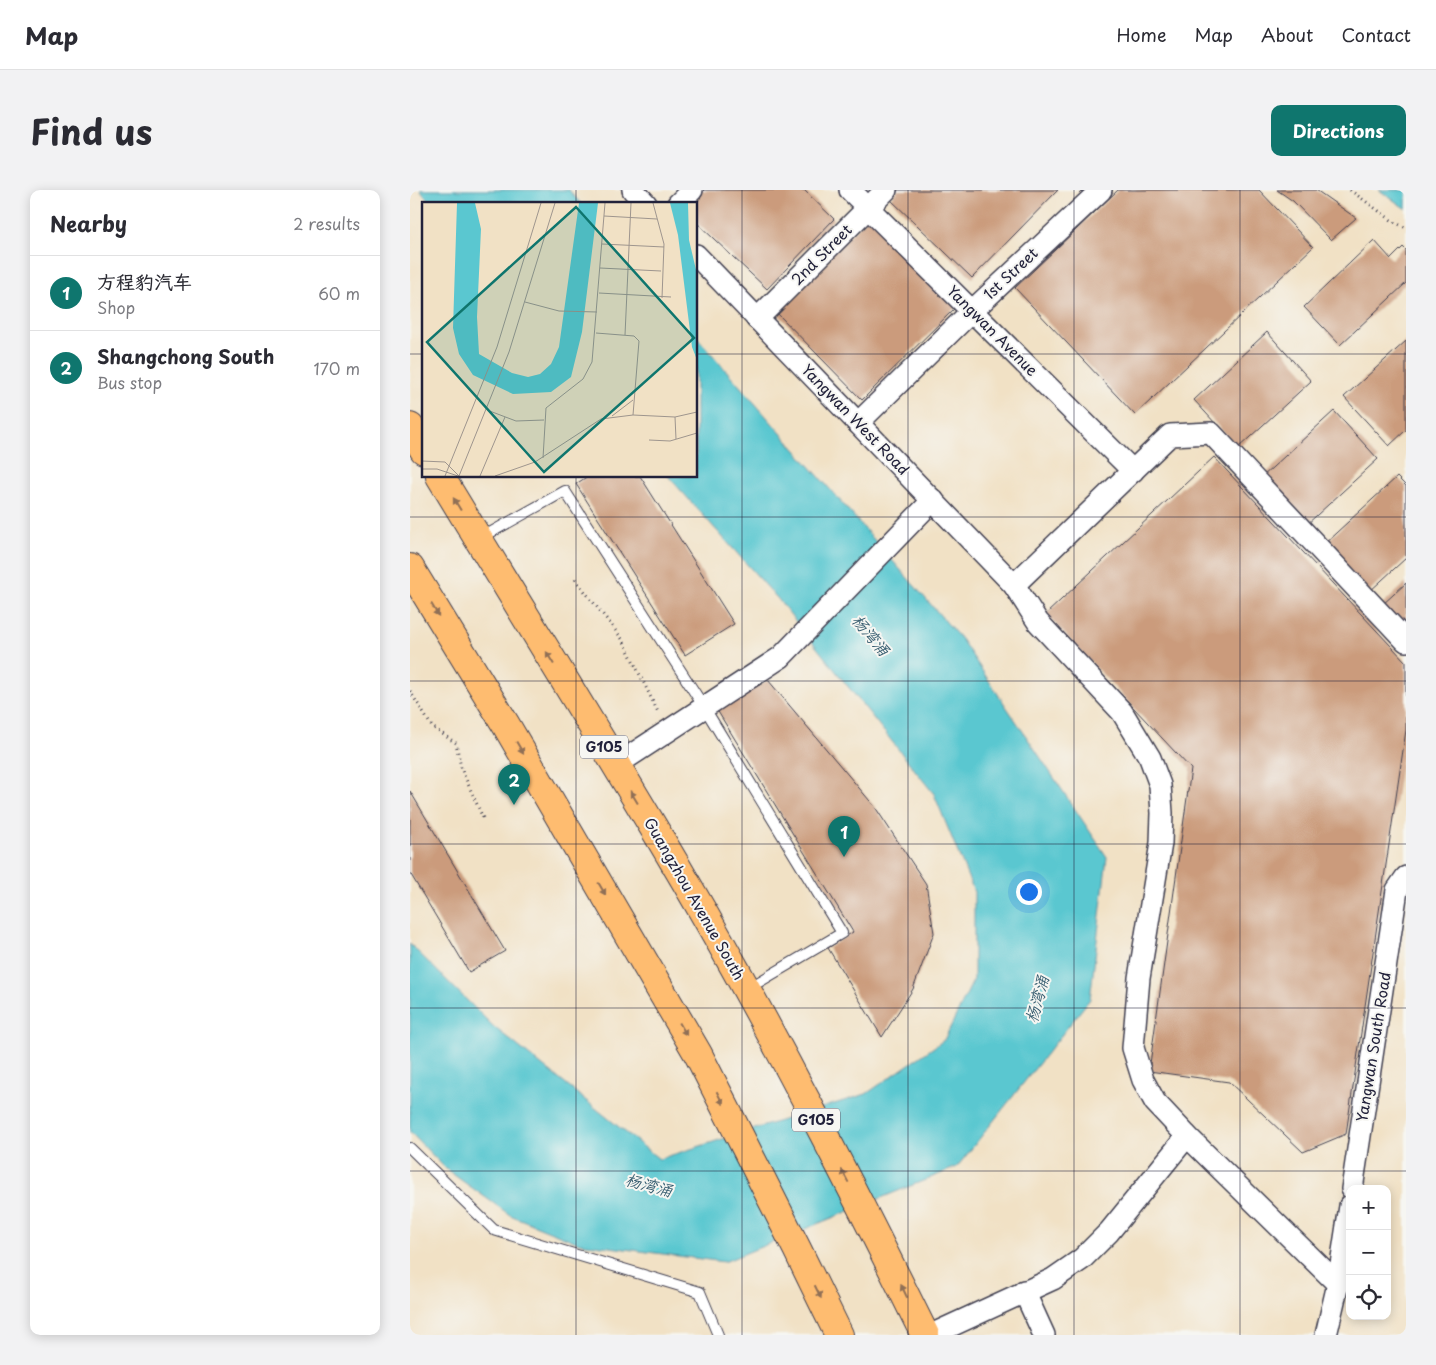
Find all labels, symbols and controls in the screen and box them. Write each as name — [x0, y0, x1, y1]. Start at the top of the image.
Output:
text: Map — [25, 17, 78, 53]
text: Home — [1116, 21, 1166, 48]
text: Map — [1194, 21, 1233, 48]
text: About — [1261, 21, 1313, 48]
text: Contact — [1341, 21, 1411, 48]
text: Find us — [30, 104, 152, 157]
button: Directions — [1271, 105, 1406, 156]
inset map — [422, 202, 698, 478]
text: Nearby — [50, 207, 127, 239]
text: 2 results — [293, 211, 360, 235]
street label: 2nd Street — [785, 218, 857, 290]
street label: 1st Street — [977, 241, 1042, 304]
text: 方程豹汽车 — [97, 267, 192, 295]
street label: Yangwan Avenue — [942, 279, 1044, 381]
text: 1 — [62, 281, 70, 305]
text: 60 m — [318, 281, 360, 305]
text: Shop — [97, 295, 135, 319]
text: Shangchong South — [97, 342, 274, 370]
text: 2 — [60, 356, 72, 380]
text: 170 m — [314, 356, 360, 380]
street label: Yangwan West Road — [797, 358, 915, 480]
text: Bus stop — [97, 370, 162, 394]
one-way arrow — [452, 498, 461, 511]
one-way arrow — [431, 603, 440, 616]
water label: 杨湾涌 — [847, 608, 897, 661]
one-way arrow — [546, 652, 555, 665]
road number: G105 — [580, 736, 628, 758]
one-way arrow — [515, 742, 524, 755]
pin: 2 — [498, 764, 530, 805]
one-way arrow — [630, 791, 639, 804]
street label: Guangzhou Avenue South — [639, 813, 751, 984]
pin: 1 — [828, 816, 860, 857]
your location — [1016, 879, 1042, 905]
one-way arrow — [597, 882, 606, 895]
street label: Yangwan South Road — [1349, 970, 1396, 1123]
water label: 杨湾涌 — [1018, 971, 1054, 1025]
one-way arrow — [679, 1023, 688, 1036]
one-way arrow — [716, 1091, 724, 1105]
road number: G105 — [792, 1108, 840, 1132]
water label: 杨湾涌 — [623, 1166, 677, 1202]
one-way arrow — [841, 1169, 849, 1183]
map controls — [1346, 1185, 1391, 1320]
button: + — [1346, 1185, 1391, 1230]
button: − — [1346, 1230, 1391, 1275]
button: locate — [1346, 1275, 1391, 1320]
one-way arrow — [899, 1284, 907, 1298]
one-way arrow — [814, 1285, 822, 1299]

